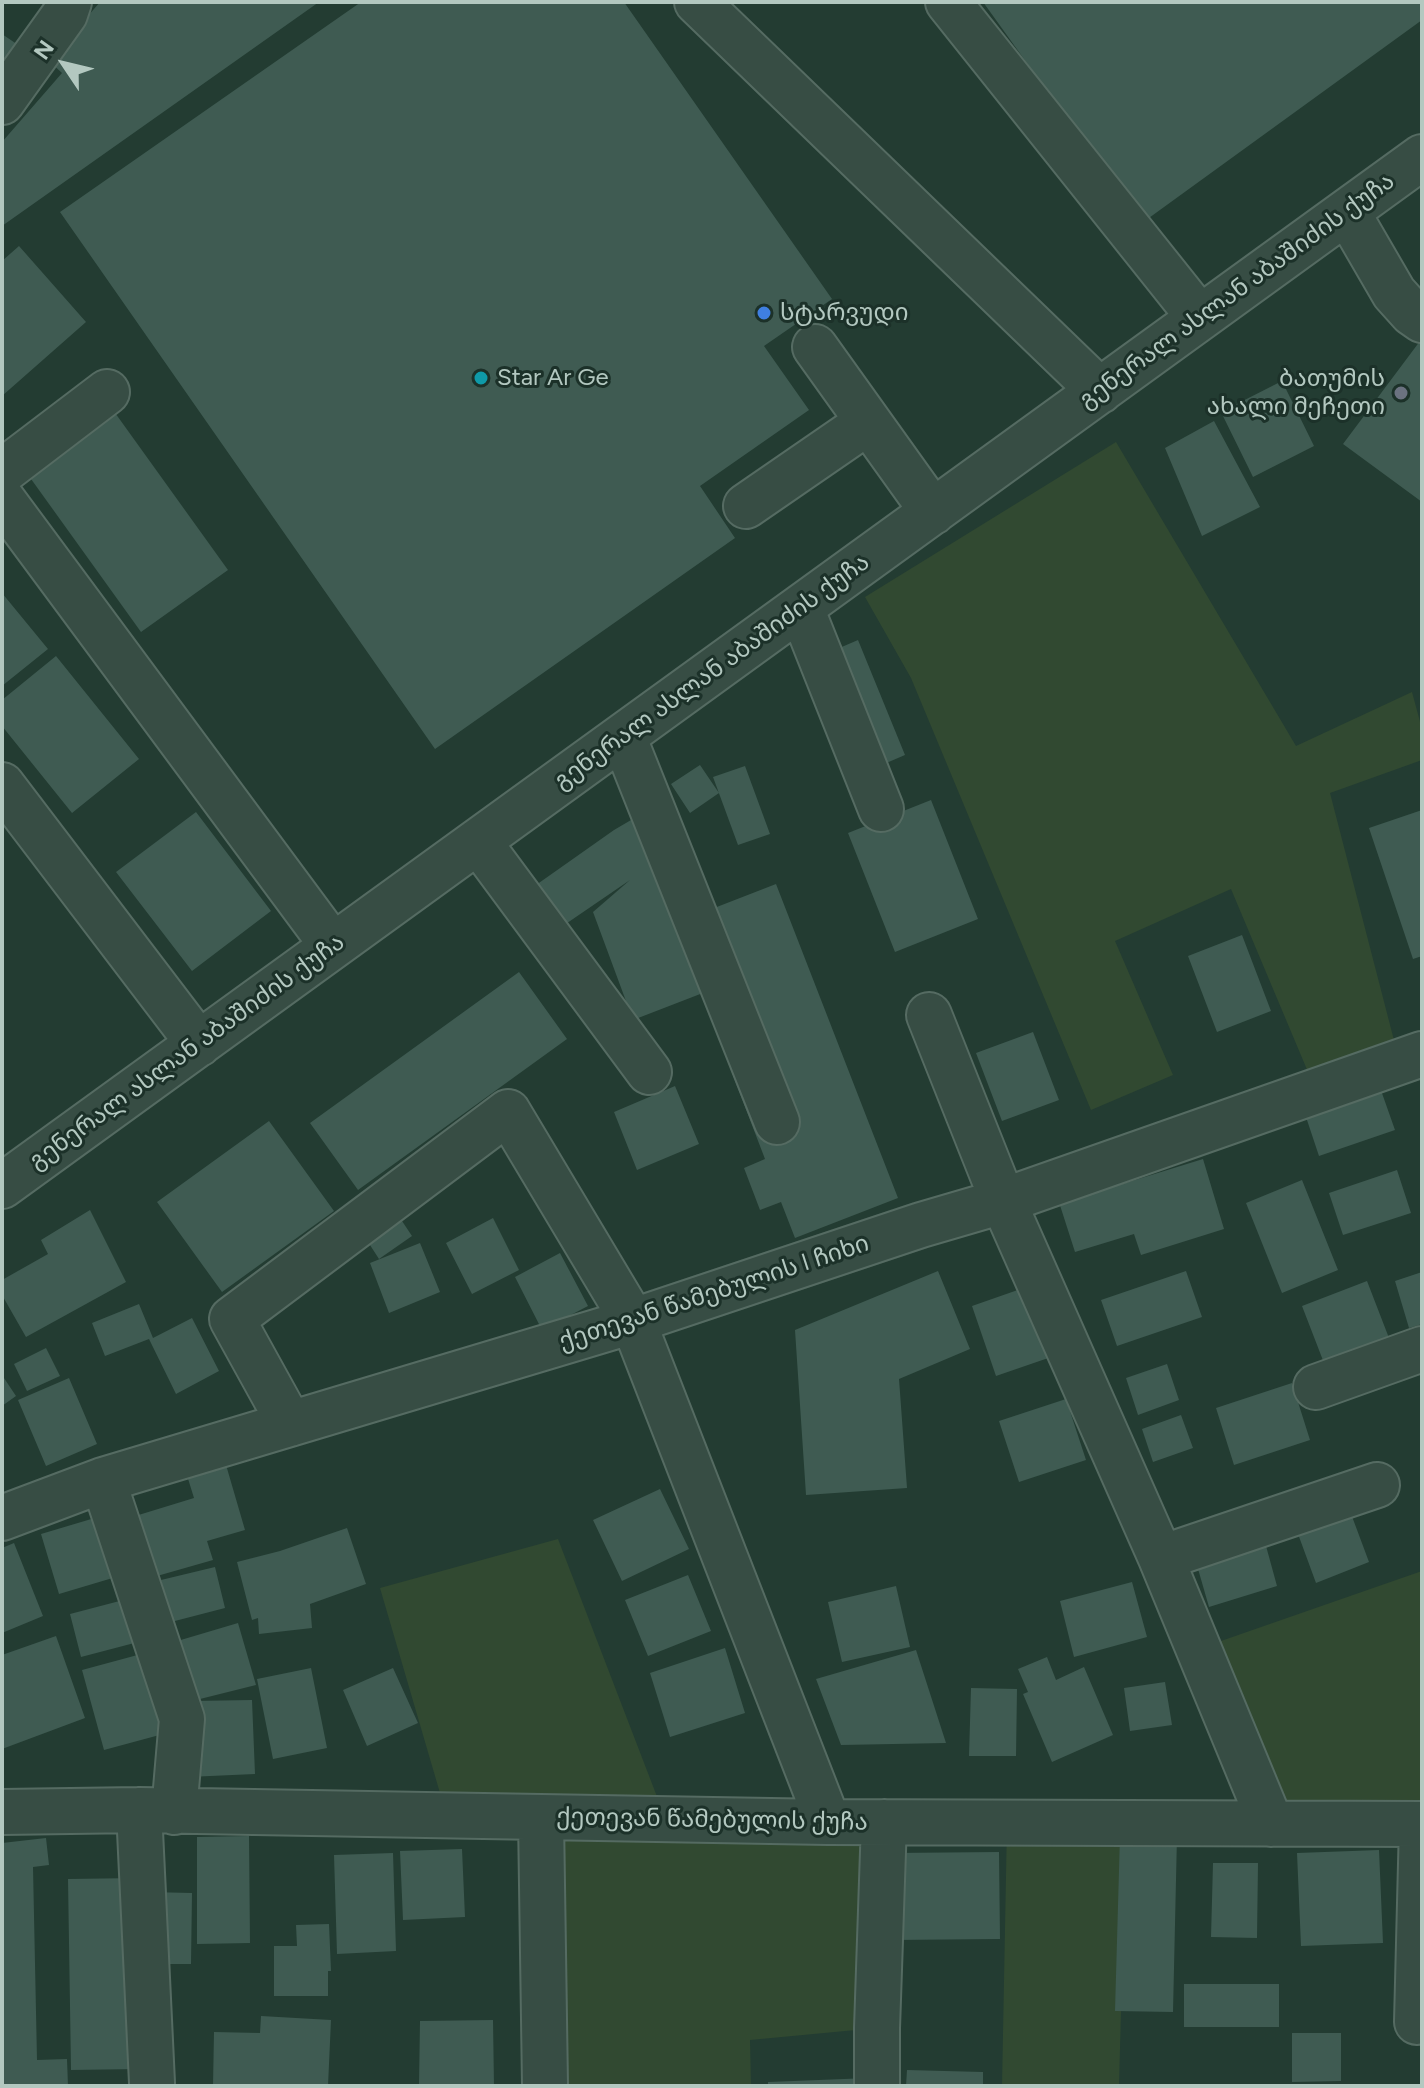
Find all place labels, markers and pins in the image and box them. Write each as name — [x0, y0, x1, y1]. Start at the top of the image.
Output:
place label: სტარვუდი — [780, 299, 908, 327]
marker: სტარვუდი — [755, 304, 773, 322]
place label: Star Ar Ge — [497, 364, 609, 392]
place label: ბათუმის ახალი მეჩეთი — [1207, 365, 1385, 421]
marker: Star Ar Ge — [472, 369, 490, 387]
marker: ბათუმის ახალი მეჩეთი — [1392, 384, 1410, 402]

